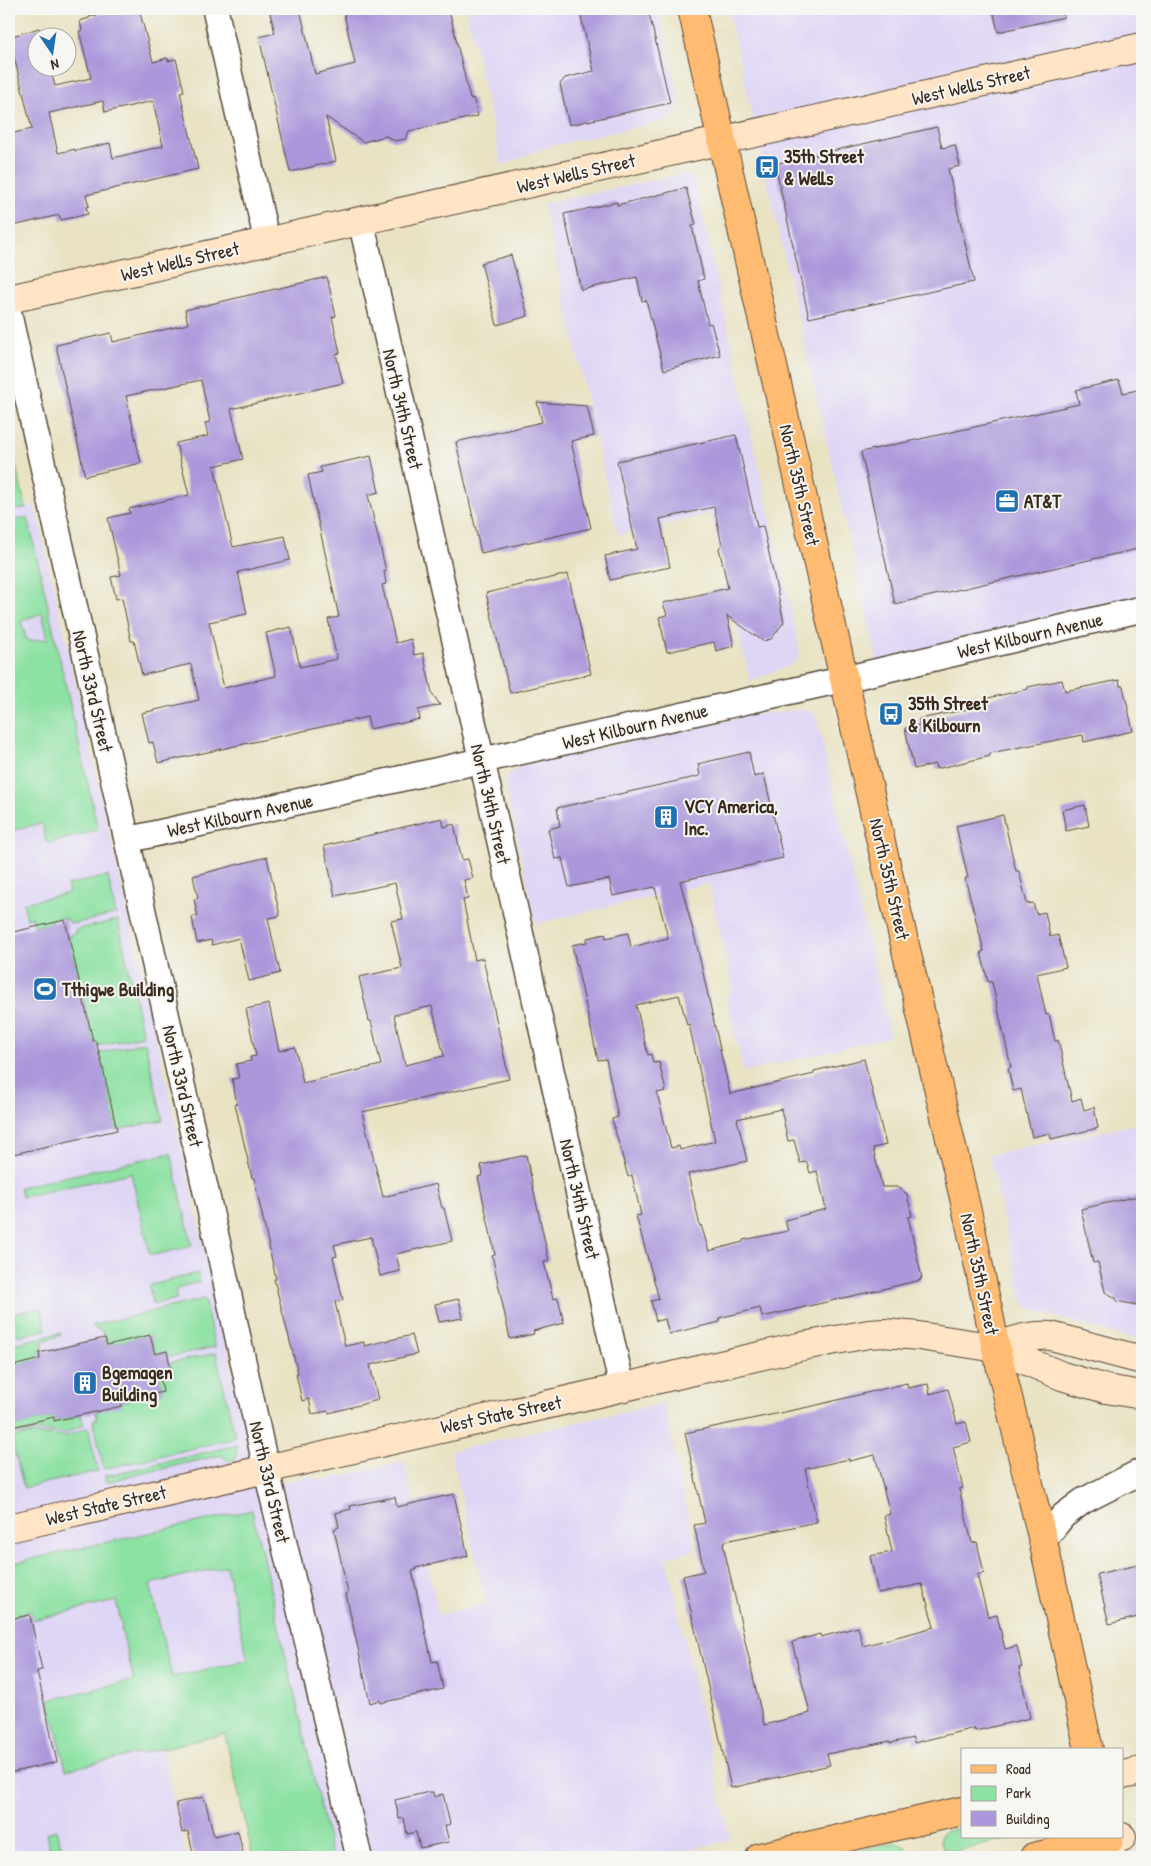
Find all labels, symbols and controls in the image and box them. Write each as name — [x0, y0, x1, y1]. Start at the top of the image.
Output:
north arrow — [28, 28, 78, 78]
text: N — [49, 55, 61, 75]
street label: West Wells Street — [909, 59, 1033, 111]
place label: 35th Street & Wells — [784, 143, 865, 191]
street label: West Wells Street — [514, 147, 638, 199]
bus stop icon: 35th Street & Wells — [754, 154, 780, 180]
street label: West Wells Street — [118, 235, 242, 287]
street label: North 34th Street — [377, 346, 430, 472]
street label: North 35th Street — [773, 422, 827, 549]
office icon: AT&T — [994, 488, 1020, 514]
place label: AT&T — [1024, 488, 1062, 514]
street label: West Kilbourn Avenue — [955, 606, 1106, 664]
street label: North 33rd Street — [66, 628, 120, 755]
place label: 35th Street & Kilbourn — [908, 690, 989, 738]
street label: West Kilbourn Avenue — [560, 697, 711, 755]
bus stop icon: 35th Street & Kilbourn — [878, 701, 904, 727]
street label: North 34th Street — [465, 741, 518, 867]
street label: West Kilbourn Avenue — [165, 787, 316, 843]
place label: VCY America, Inc. — [684, 793, 778, 841]
building icon: VCY America, Inc. — [653, 804, 679, 830]
street label: North 35th Street — [863, 816, 917, 943]
sports icon: Tthigwe Building — [32, 976, 58, 1002]
place label: Tthigwe Building — [61, 976, 175, 1003]
street label: North 33rd Street — [156, 1023, 210, 1150]
street label: North 34th Street — [554, 1136, 607, 1262]
street label: North 35th Street — [954, 1211, 1006, 1338]
place label: Bgemagen Building — [102, 1359, 173, 1408]
building icon: Bgemagen Building — [72, 1370, 98, 1396]
street label: West State Street — [438, 1388, 564, 1439]
street label: North 33rd Street — [243, 1419, 297, 1546]
street label: West State Street — [43, 1478, 169, 1531]
legend — [961, 1748, 1124, 1838]
text: Road — [1006, 1758, 1031, 1779]
text: Park — [1006, 1782, 1031, 1803]
text: Building — [1006, 1808, 1050, 1829]

